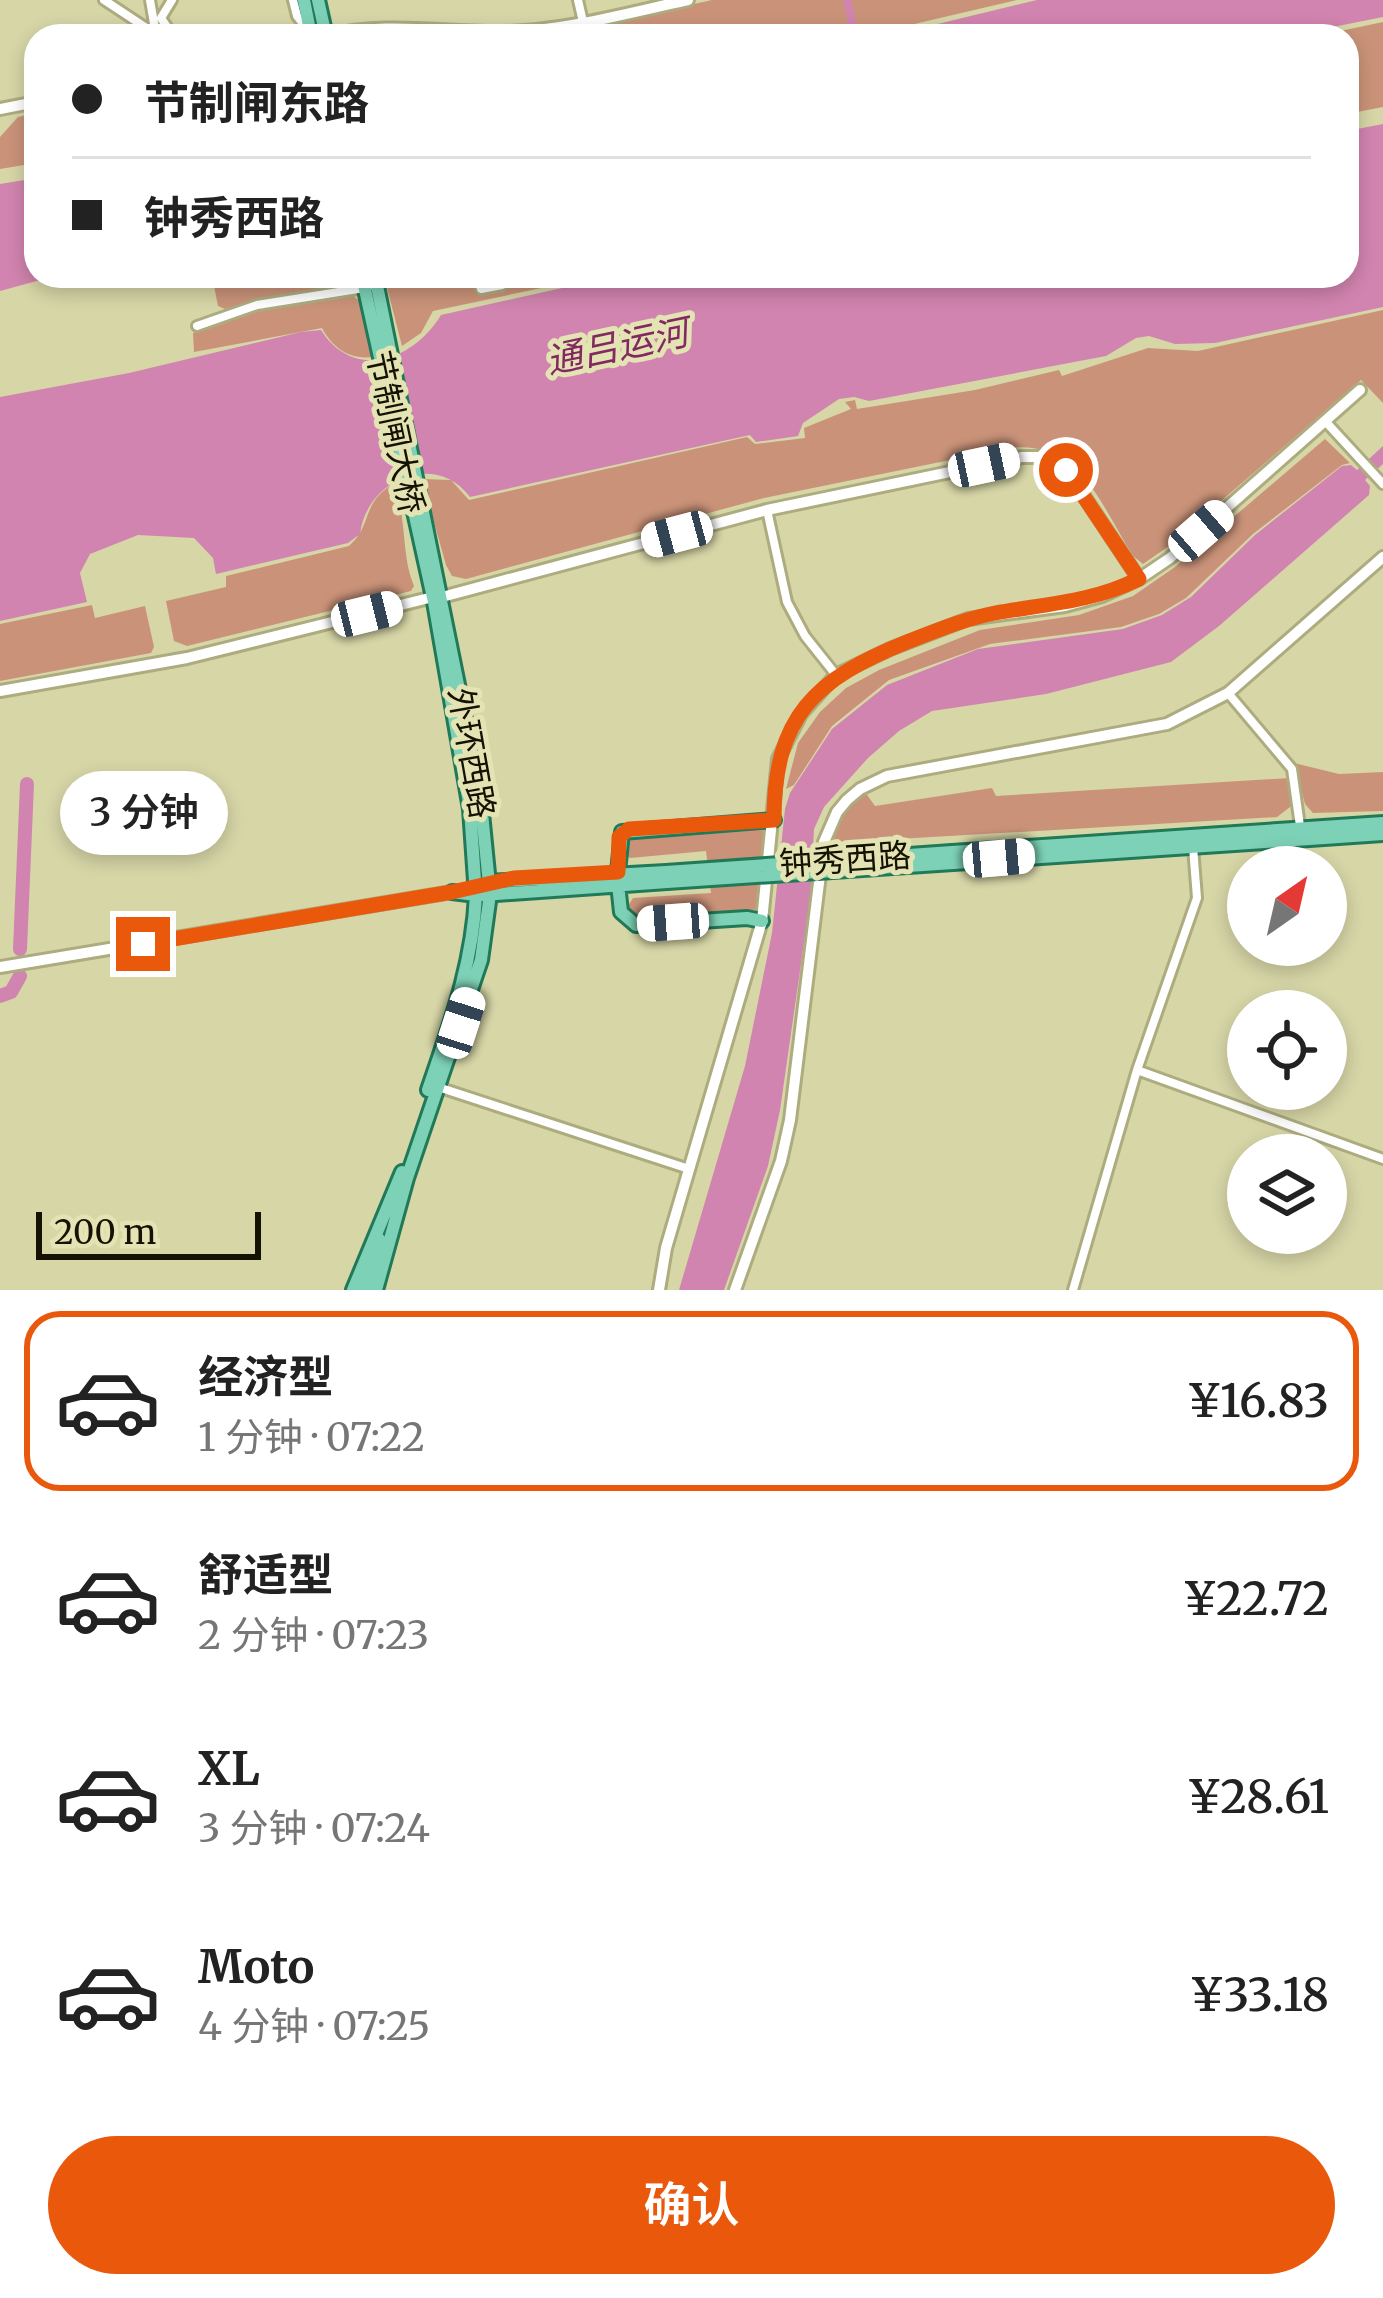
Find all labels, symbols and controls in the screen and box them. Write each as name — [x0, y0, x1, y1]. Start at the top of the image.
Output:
text: 节制闸东路 — [144, 75, 369, 131]
text: 钟秀西路 — [144, 190, 324, 246]
water label: 通吕运河 — [542, 308, 698, 383]
street label: 节制闸大桥 — [358, 347, 433, 517]
car — [945, 440, 1023, 490]
route start — [1039, 443, 1093, 497]
car — [1162, 494, 1240, 568]
car — [638, 507, 716, 561]
car — [328, 588, 406, 640]
street label: 外环西路 — [440, 685, 503, 822]
callout: 3 分钟 — [59, 770, 227, 854]
text: 3 分钟 — [89, 788, 199, 837]
street label: 钟秀西路 — [778, 834, 912, 885]
car — [962, 837, 1036, 879]
north arrow — [1227, 846, 1347, 966]
map controls — [1227, 846, 1347, 1254]
car — [636, 902, 710, 942]
route end — [116, 917, 170, 971]
car — [433, 983, 489, 1063]
button: locate — [1227, 990, 1347, 1110]
button: layers — [1227, 1134, 1347, 1254]
scale bar — [36, 1206, 261, 1259]
text: 200 m — [54, 1212, 156, 1253]
icon: car — [54, 1347, 162, 1455]
text: 经济型 — [198, 1349, 333, 1405]
text: ¥16.83 — [1187, 1373, 1329, 1429]
text: 1 分钟 · 07:22 — [198, 1413, 425, 1462]
icon: car — [54, 1545, 162, 1653]
text: 舒适型 — [198, 1547, 333, 1603]
text: ¥22.72 — [1183, 1571, 1329, 1627]
text: 2 分钟 · 07:23 — [198, 1611, 429, 1660]
text: XL — [198, 1741, 260, 1797]
icon: car — [54, 1743, 162, 1851]
text: ¥28.61 — [1187, 1769, 1329, 1825]
text: 3 分钟 · 07:24 — [198, 1804, 430, 1853]
text: Moto — [198, 1939, 314, 1995]
icon: car — [54, 1941, 162, 2049]
text: ¥33.18 — [1190, 1967, 1329, 2023]
text: 4 分钟 · 07:25 — [198, 2002, 430, 2051]
button: 确认 — [48, 2136, 1335, 2274]

